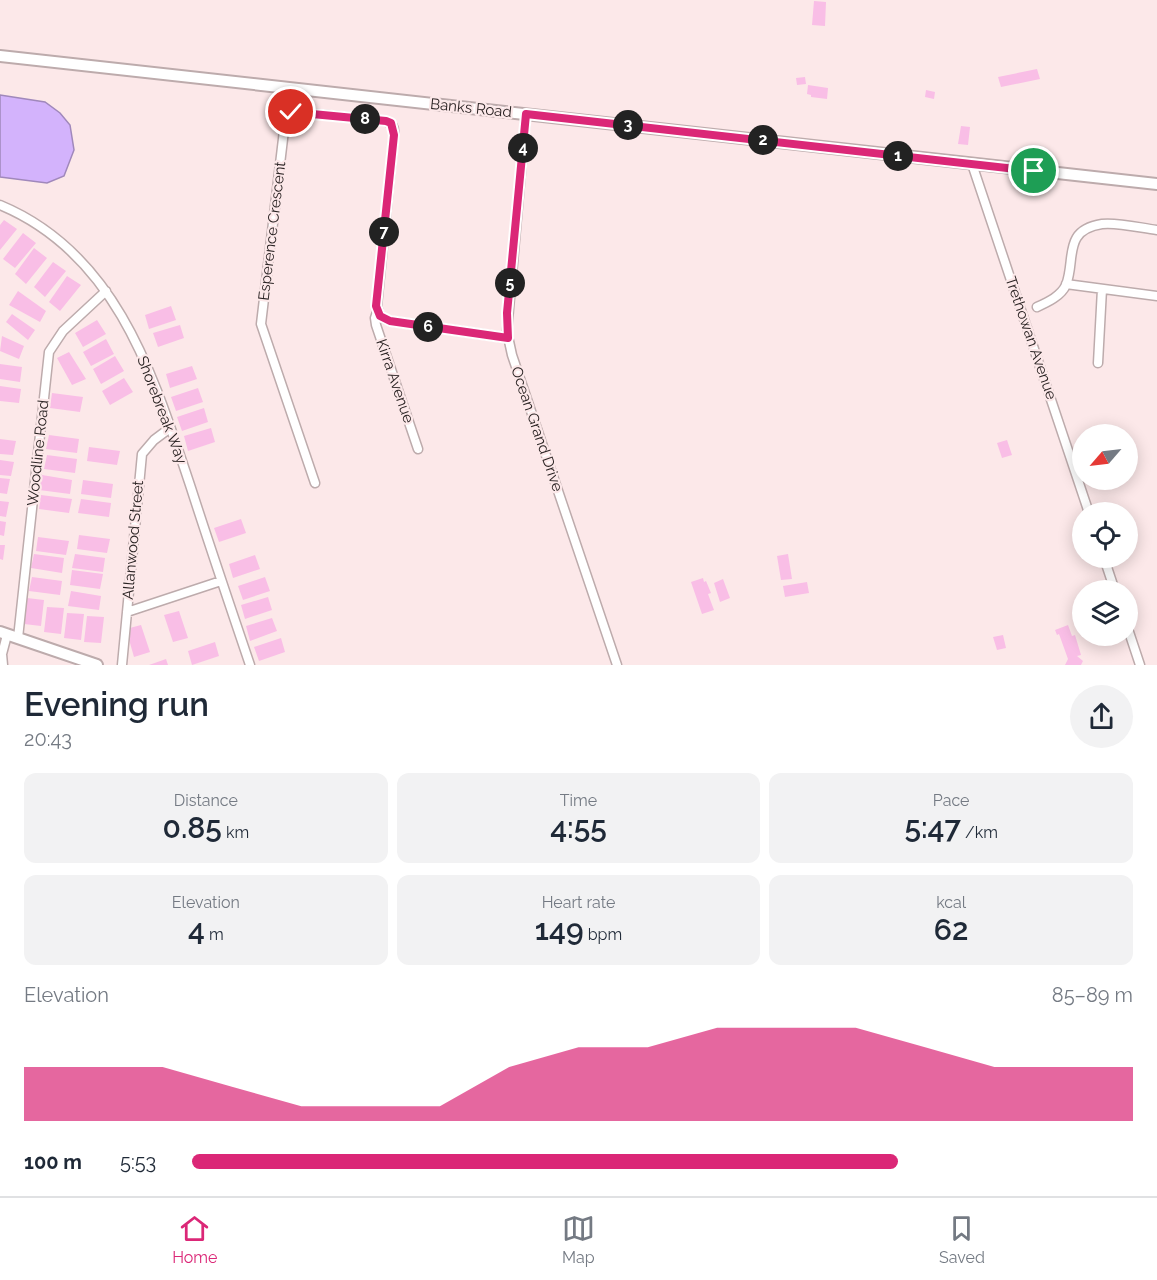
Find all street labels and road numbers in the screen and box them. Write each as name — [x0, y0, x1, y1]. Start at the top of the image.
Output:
street label: Banks Road — [429, 95, 513, 121]
street label: Esperence Crescent — [255, 161, 289, 301]
street label: Trethowan Avenue — [1002, 274, 1061, 402]
street label: Kirra Avenue — [372, 337, 418, 426]
street label: Shorebreak Way — [133, 354, 191, 466]
street label: Ocean Grand Drive — [507, 364, 567, 494]
street label: Woodline Road — [23, 399, 53, 507]
street label: Allanwood Street — [119, 480, 147, 600]

